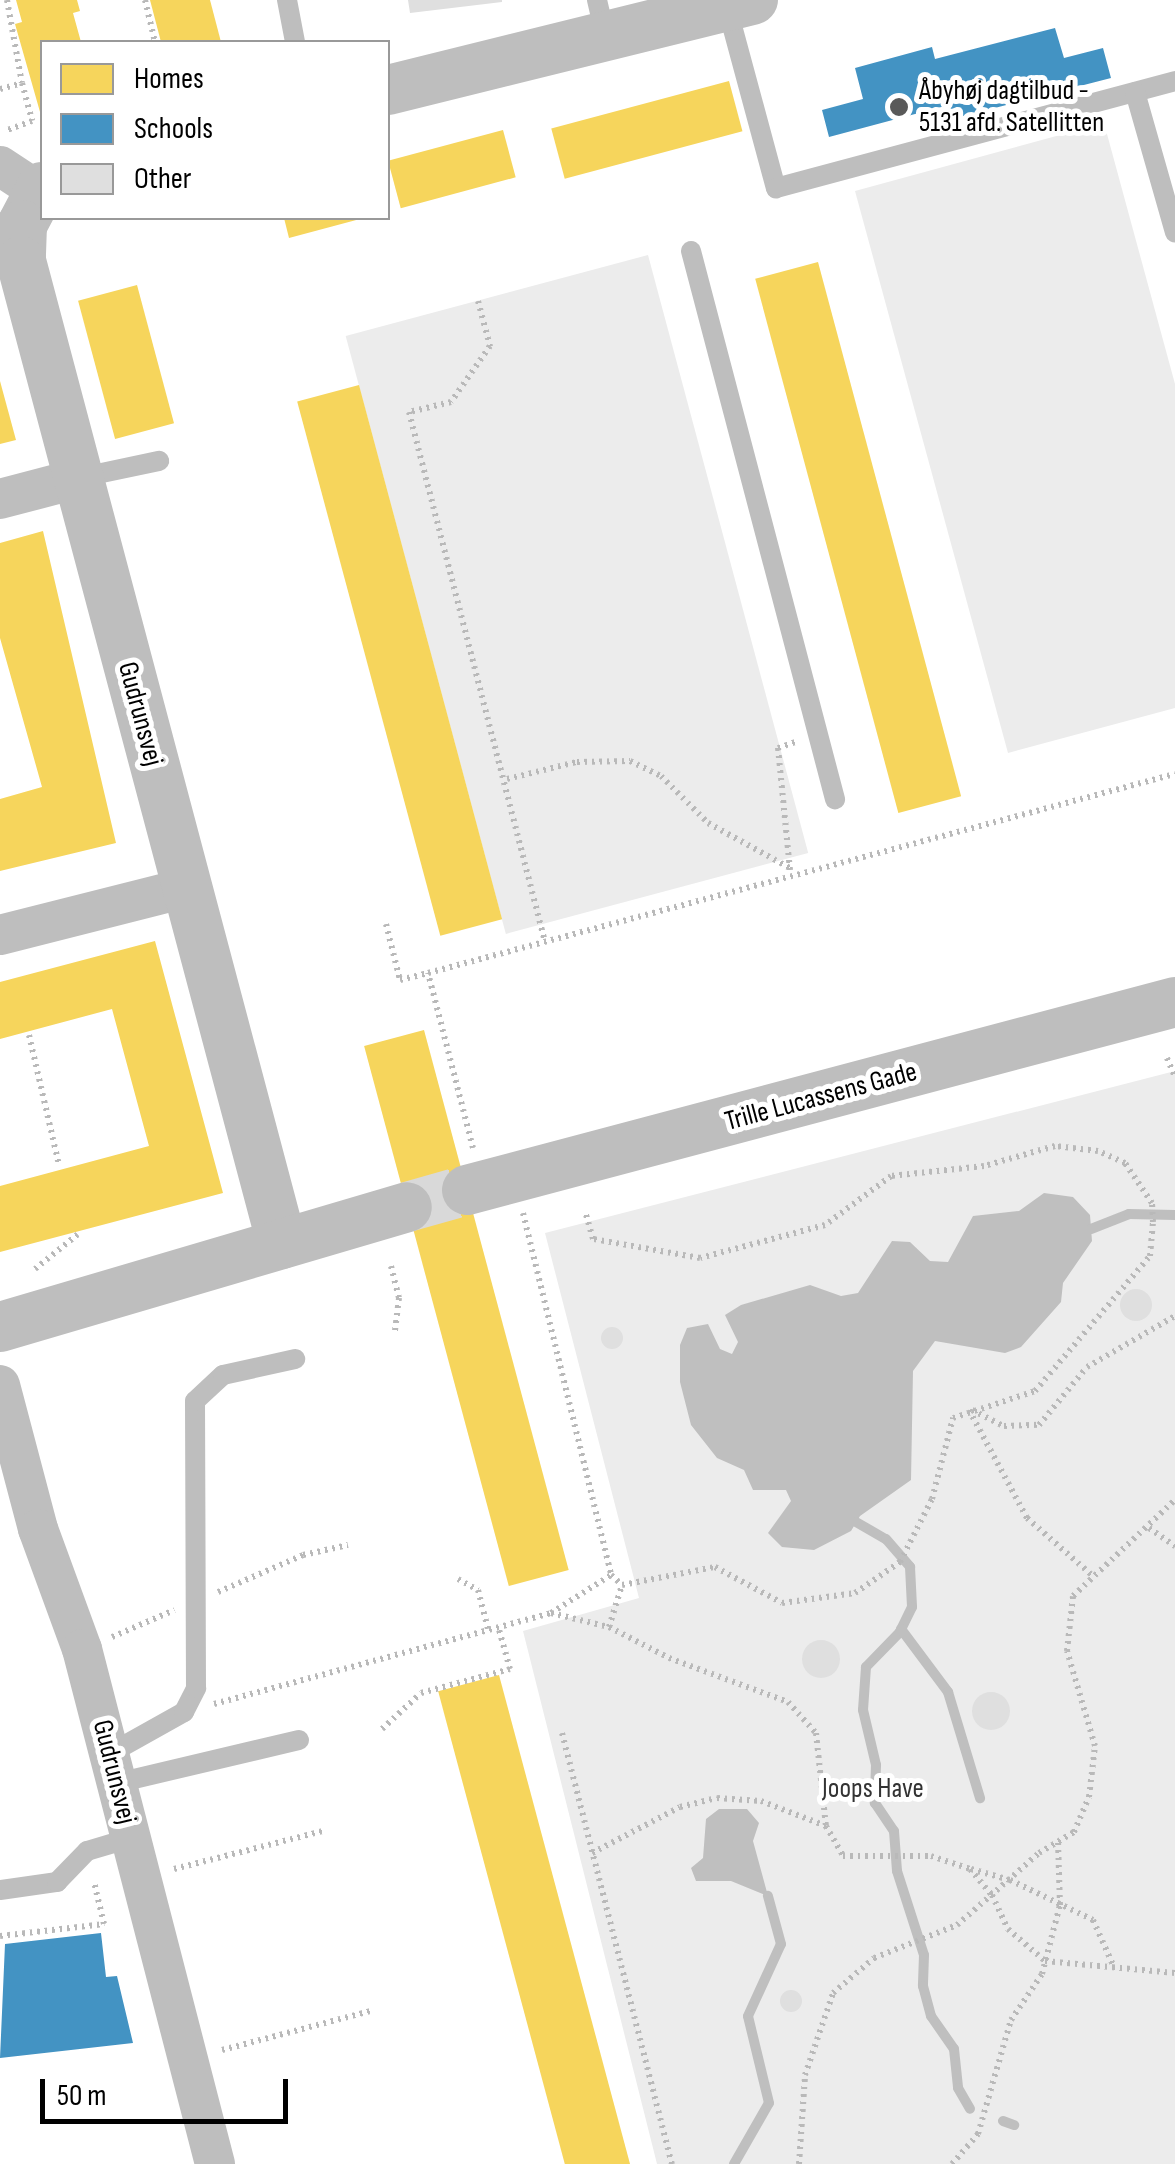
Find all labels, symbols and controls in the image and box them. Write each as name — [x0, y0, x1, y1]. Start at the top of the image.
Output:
legend — [40, 40, 390, 220]
text: Homes — [134, 61, 204, 97]
place label: Åbyhøj dagtilbud - 5131 afd. Satellitten — [919, 74, 1104, 140]
marker: Åbyhøj dagtilbud - 5131 afd. Satellitten — [888, 96, 910, 118]
text: Schools — [134, 111, 213, 147]
text: Other — [134, 161, 191, 197]
street label: Gudrunsvej — [110, 658, 170, 770]
street label: Trille Lucassens Gade — [721, 1055, 921, 1139]
street label: Gudrunsvej — [85, 1717, 143, 1827]
park label: Joops Have — [822, 1772, 924, 1806]
scale bar — [45, 2059, 292, 2121]
text: 50 m — [57, 2078, 106, 2114]

